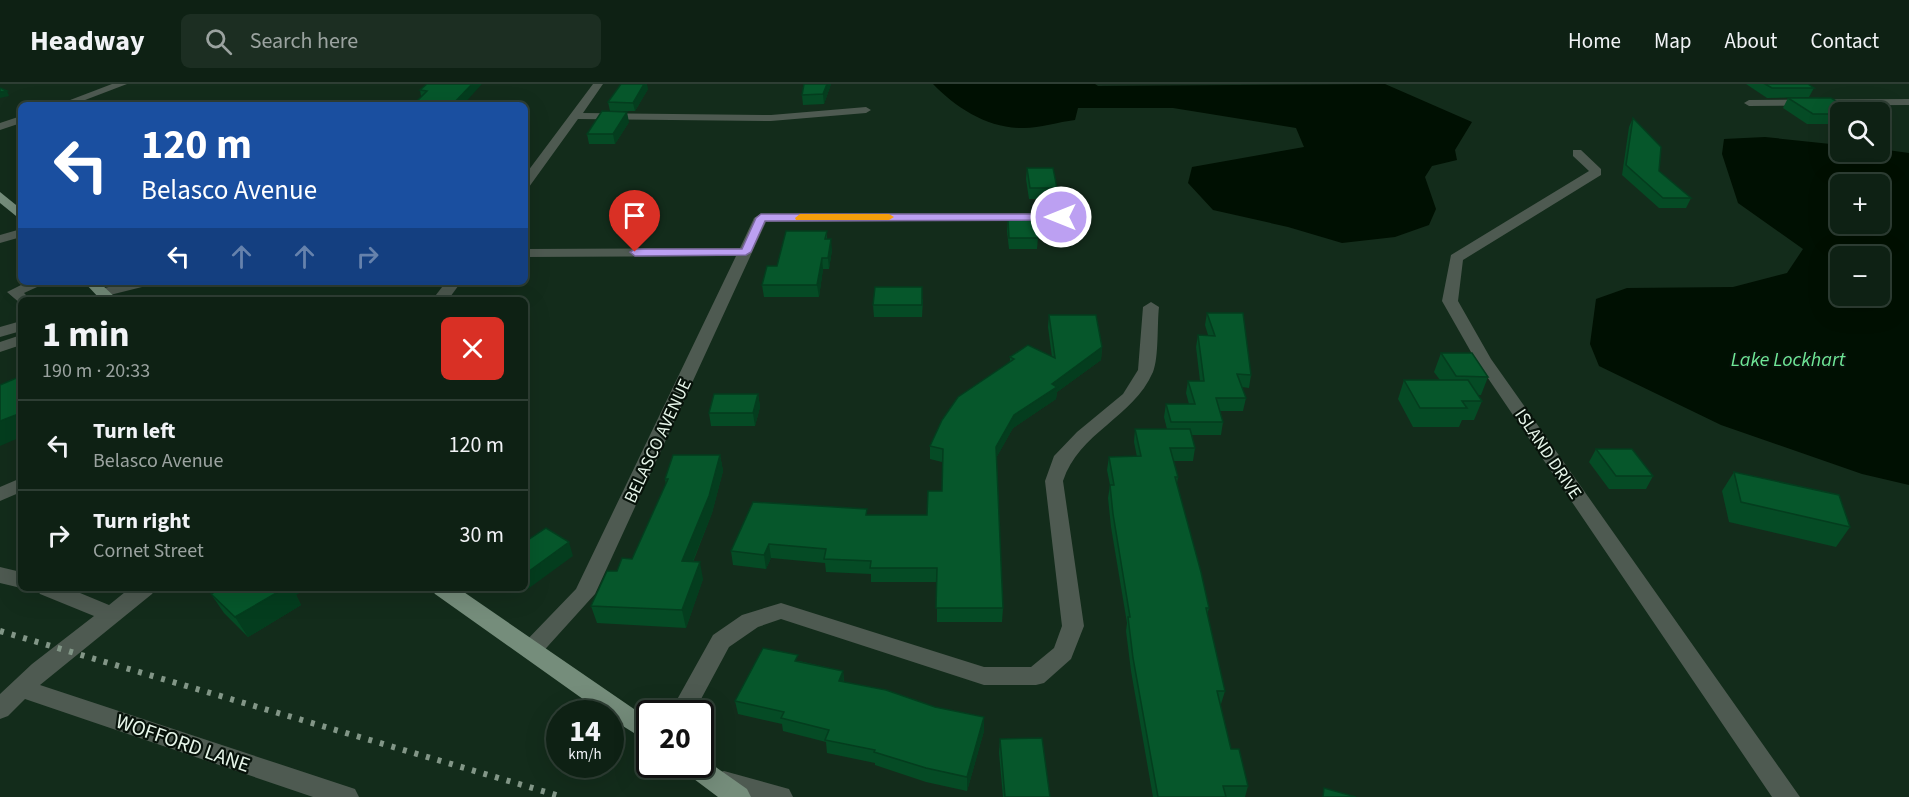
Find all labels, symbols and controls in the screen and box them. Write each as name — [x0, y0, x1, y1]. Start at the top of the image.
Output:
search box — [181, 14, 601, 68]
text: Headway — [30, 21, 145, 61]
icon: search — [202, 25, 235, 58]
text: Search here — [250, 25, 358, 57]
text: Home — [1568, 26, 1621, 56]
text: Map — [1654, 26, 1692, 56]
text: About — [1725, 26, 1777, 56]
text: Contact — [1810, 26, 1879, 56]
map controls — [1830, 102, 1890, 306]
button: search — [1830, 102, 1890, 162]
text: 120 m — [141, 115, 252, 175]
icon: left — [42, 126, 120, 204]
text: Belasco Avenue — [141, 171, 317, 210]
button: + — [1830, 174, 1890, 234]
position arrow — [1029, 185, 1093, 249]
pin — [609, 190, 660, 252]
icon: arrive — [618, 199, 651, 232]
icon: left — [162, 240, 195, 273]
icon: ahead — [225, 240, 258, 273]
icon: ahead — [288, 240, 321, 273]
icon: right — [351, 240, 384, 273]
button: − — [1830, 246, 1890, 306]
text: 1 min — [42, 309, 130, 360]
button: close — [441, 317, 504, 380]
water label: Lake Lockhart — [1731, 346, 1846, 374]
text: 190 m · 20:33 — [42, 357, 150, 385]
street label: BELASCO AVENUE — [618, 375, 698, 507]
street label: ISLAND DRIVE — [1509, 404, 1587, 504]
text: Turn left — [93, 415, 175, 447]
icon: left — [42, 429, 75, 462]
text: 120 m — [449, 429, 504, 461]
text: Belasco Avenue — [93, 447, 223, 475]
text: Turn right — [93, 505, 190, 537]
icon: right — [42, 519, 75, 552]
text: 30 m — [459, 519, 504, 551]
text: Cornet Street — [93, 537, 204, 565]
speed limit sign: 20 — [636, 700, 714, 778]
street label: WOFFORD LANE — [112, 706, 254, 780]
text: 14 — [569, 710, 601, 753]
text: km/h — [568, 744, 602, 765]

